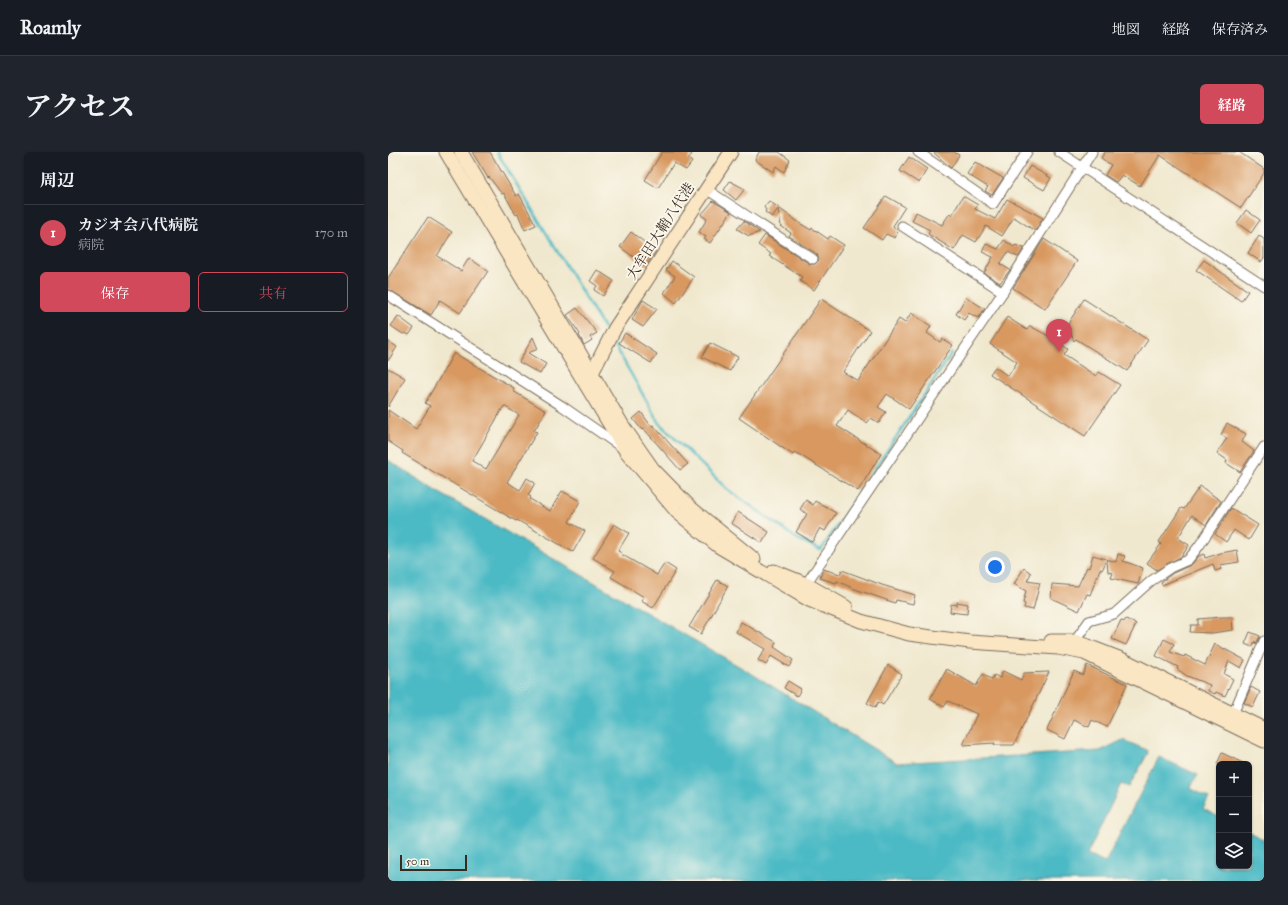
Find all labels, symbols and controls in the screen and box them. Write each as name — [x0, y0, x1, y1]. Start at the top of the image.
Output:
text: Roamly — [20, 16, 81, 39]
text: 地図 — [1112, 21, 1140, 38]
text: 経路 — [1162, 21, 1190, 38]
text: 保存済み — [1212, 21, 1268, 38]
button: 経路 — [1200, 84, 1264, 124]
text: アクセス — [24, 89, 135, 124]
text: 周辺 — [40, 170, 74, 191]
street label: 大牟田大鞘八代港 — [623, 180, 698, 283]
text: カジオ会八代病院 — [78, 216, 198, 234]
text: 1 — [50, 225, 56, 241]
text: 170 m — [315, 225, 348, 241]
text: 病院 — [78, 237, 104, 253]
button: 保存 — [40, 272, 190, 312]
button: 共有 — [198, 272, 348, 312]
pin: 1 — [1046, 319, 1072, 352]
your location — [985, 557, 1005, 577]
map controls — [1216, 761, 1252, 869]
button: + — [1216, 761, 1252, 797]
button: − — [1216, 797, 1252, 833]
button: layers — [1216, 833, 1252, 869]
scale bar — [400, 853, 467, 872]
text: 50 m — [406, 855, 429, 868]

